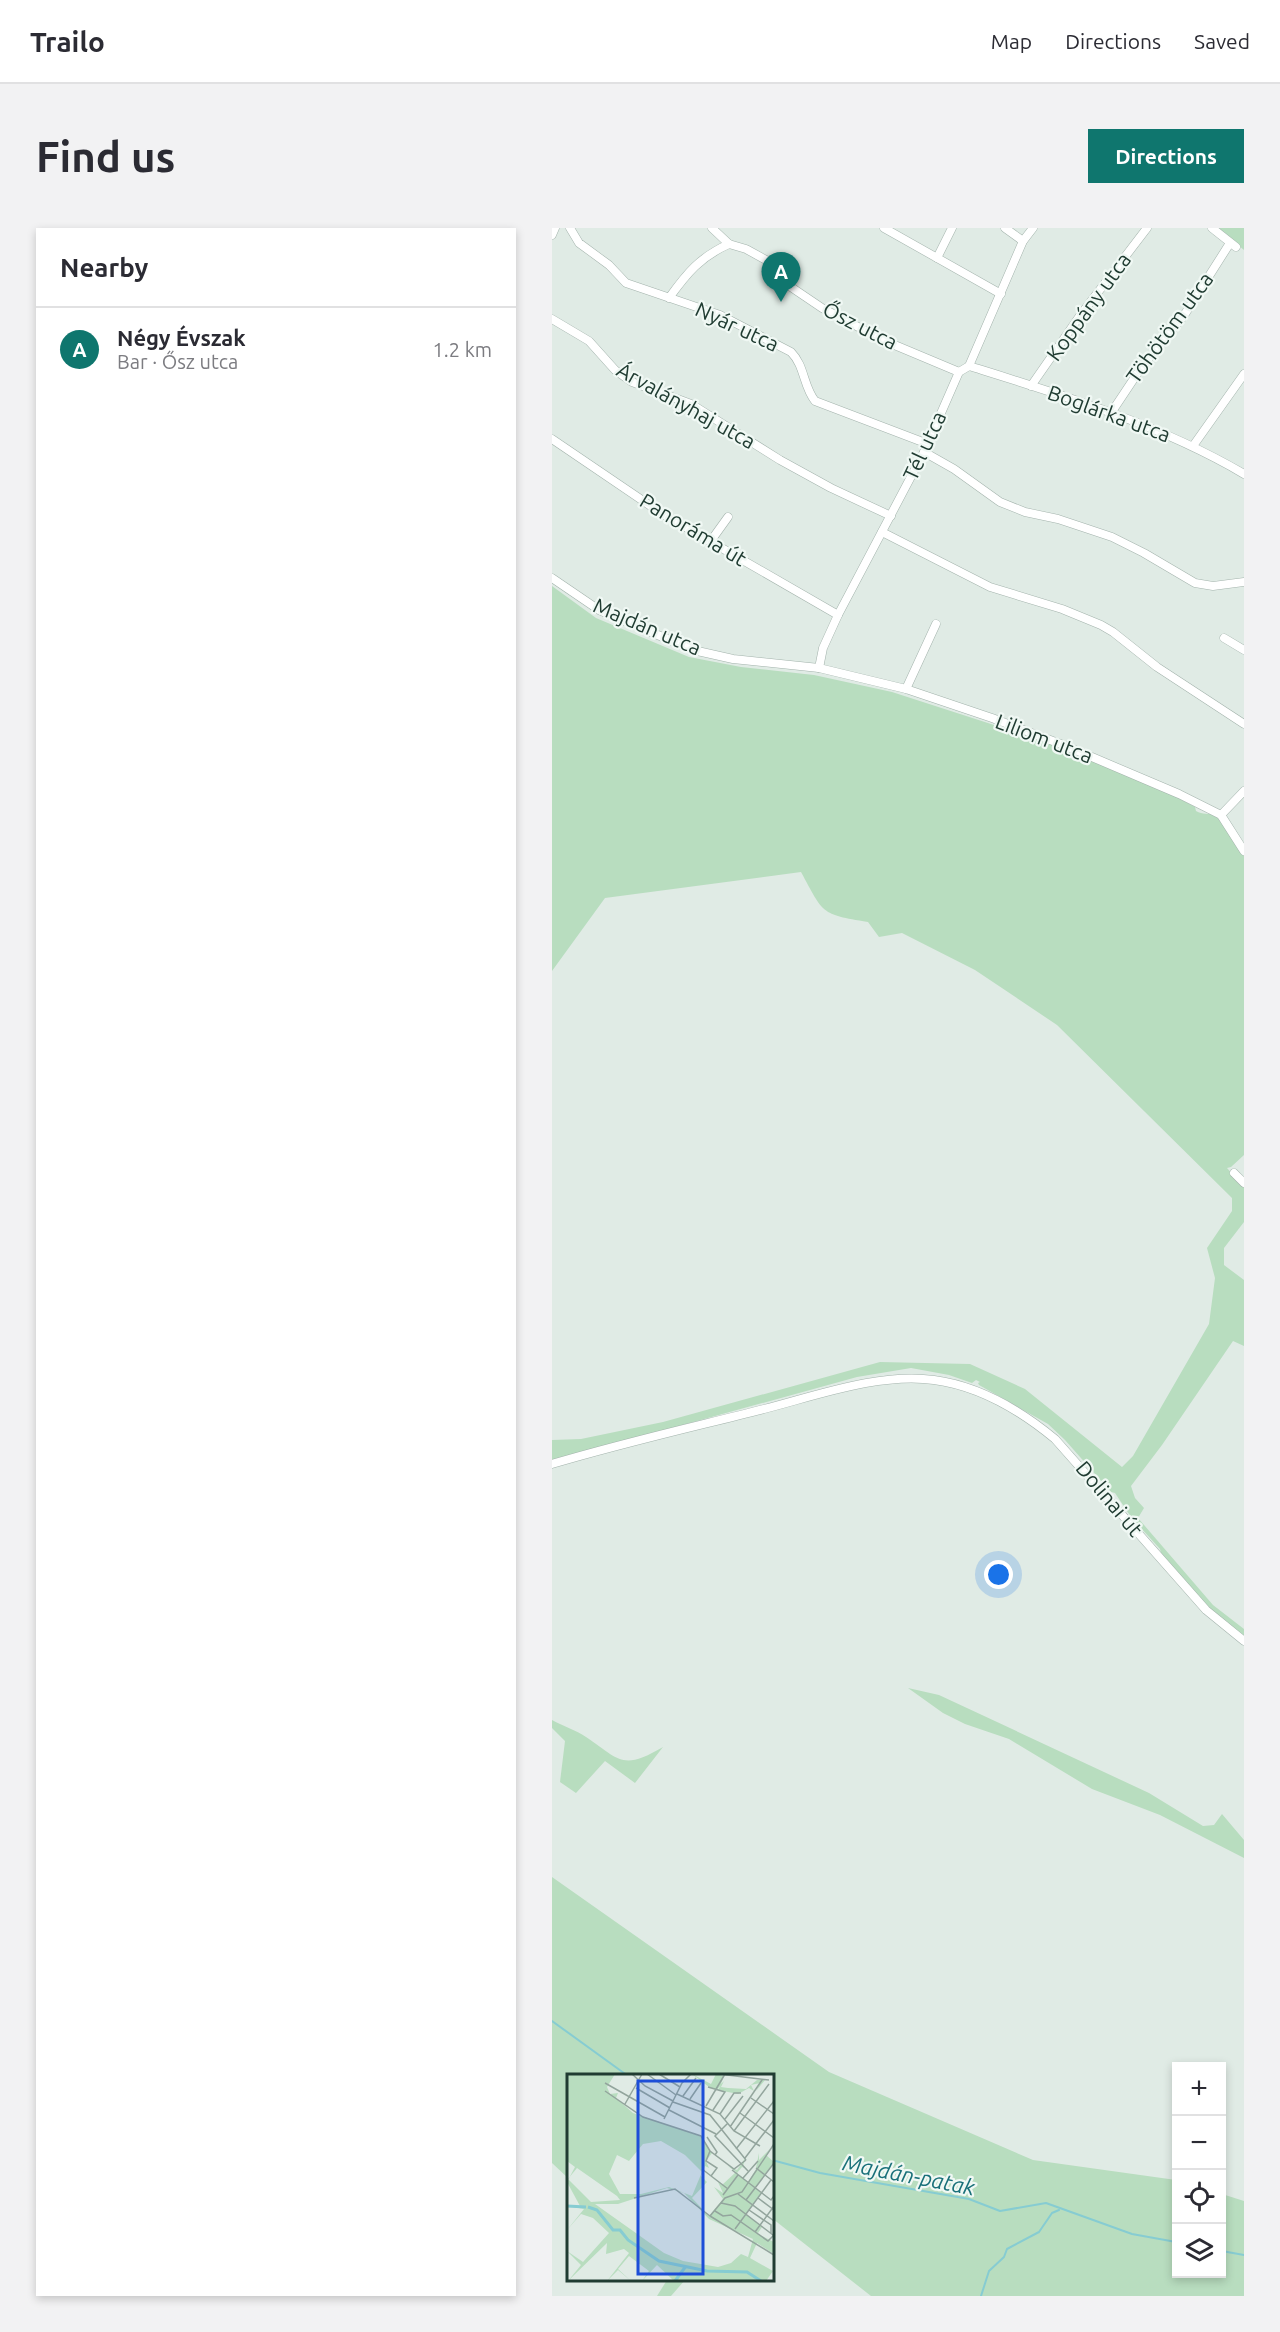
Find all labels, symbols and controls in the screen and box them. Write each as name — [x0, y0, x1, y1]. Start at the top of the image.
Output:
text: Trailo — [30, 26, 105, 57]
text: Map — [991, 29, 1032, 53]
text: Directions — [1065, 29, 1161, 53]
text: Saved — [1194, 29, 1250, 53]
button: Directions — [1088, 129, 1244, 183]
text: Find us — [36, 133, 175, 180]
street label: Koppány utca — [1041, 248, 1135, 365]
text: Nearby — [60, 253, 148, 282]
pin: A — [762, 253, 800, 302]
street label: Töhötöm utca — [1121, 267, 1218, 388]
street label: Nyár utca — [692, 296, 783, 356]
street label: Ősz utca — [819, 296, 902, 354]
text: Négy Évszak — [117, 325, 246, 350]
text: A — [72, 338, 87, 361]
text: 1.2 km — [433, 338, 492, 361]
text: Bar · Ősz utca — [117, 350, 238, 373]
street label: Árvalányhaj utca — [613, 357, 760, 453]
street label: Boglárka utca — [1045, 380, 1174, 446]
street label: Tél utca — [898, 407, 950, 484]
street label: Panoráma út — [636, 488, 751, 570]
street label: Majdán utca — [590, 593, 705, 660]
street label: Liliom utca — [992, 709, 1096, 768]
street label: Dolinai út — [1071, 1456, 1148, 1541]
your location — [984, 1560, 1013, 1589]
map controls — [1172, 2062, 1226, 2278]
button: + — [1172, 2062, 1226, 2116]
inset map — [567, 2074, 774, 2281]
button: − — [1172, 2116, 1226, 2170]
water label: Majdán-patak — [841, 2149, 978, 2200]
button: locate — [1172, 2170, 1226, 2224]
button: layers — [1172, 2224, 1226, 2278]

